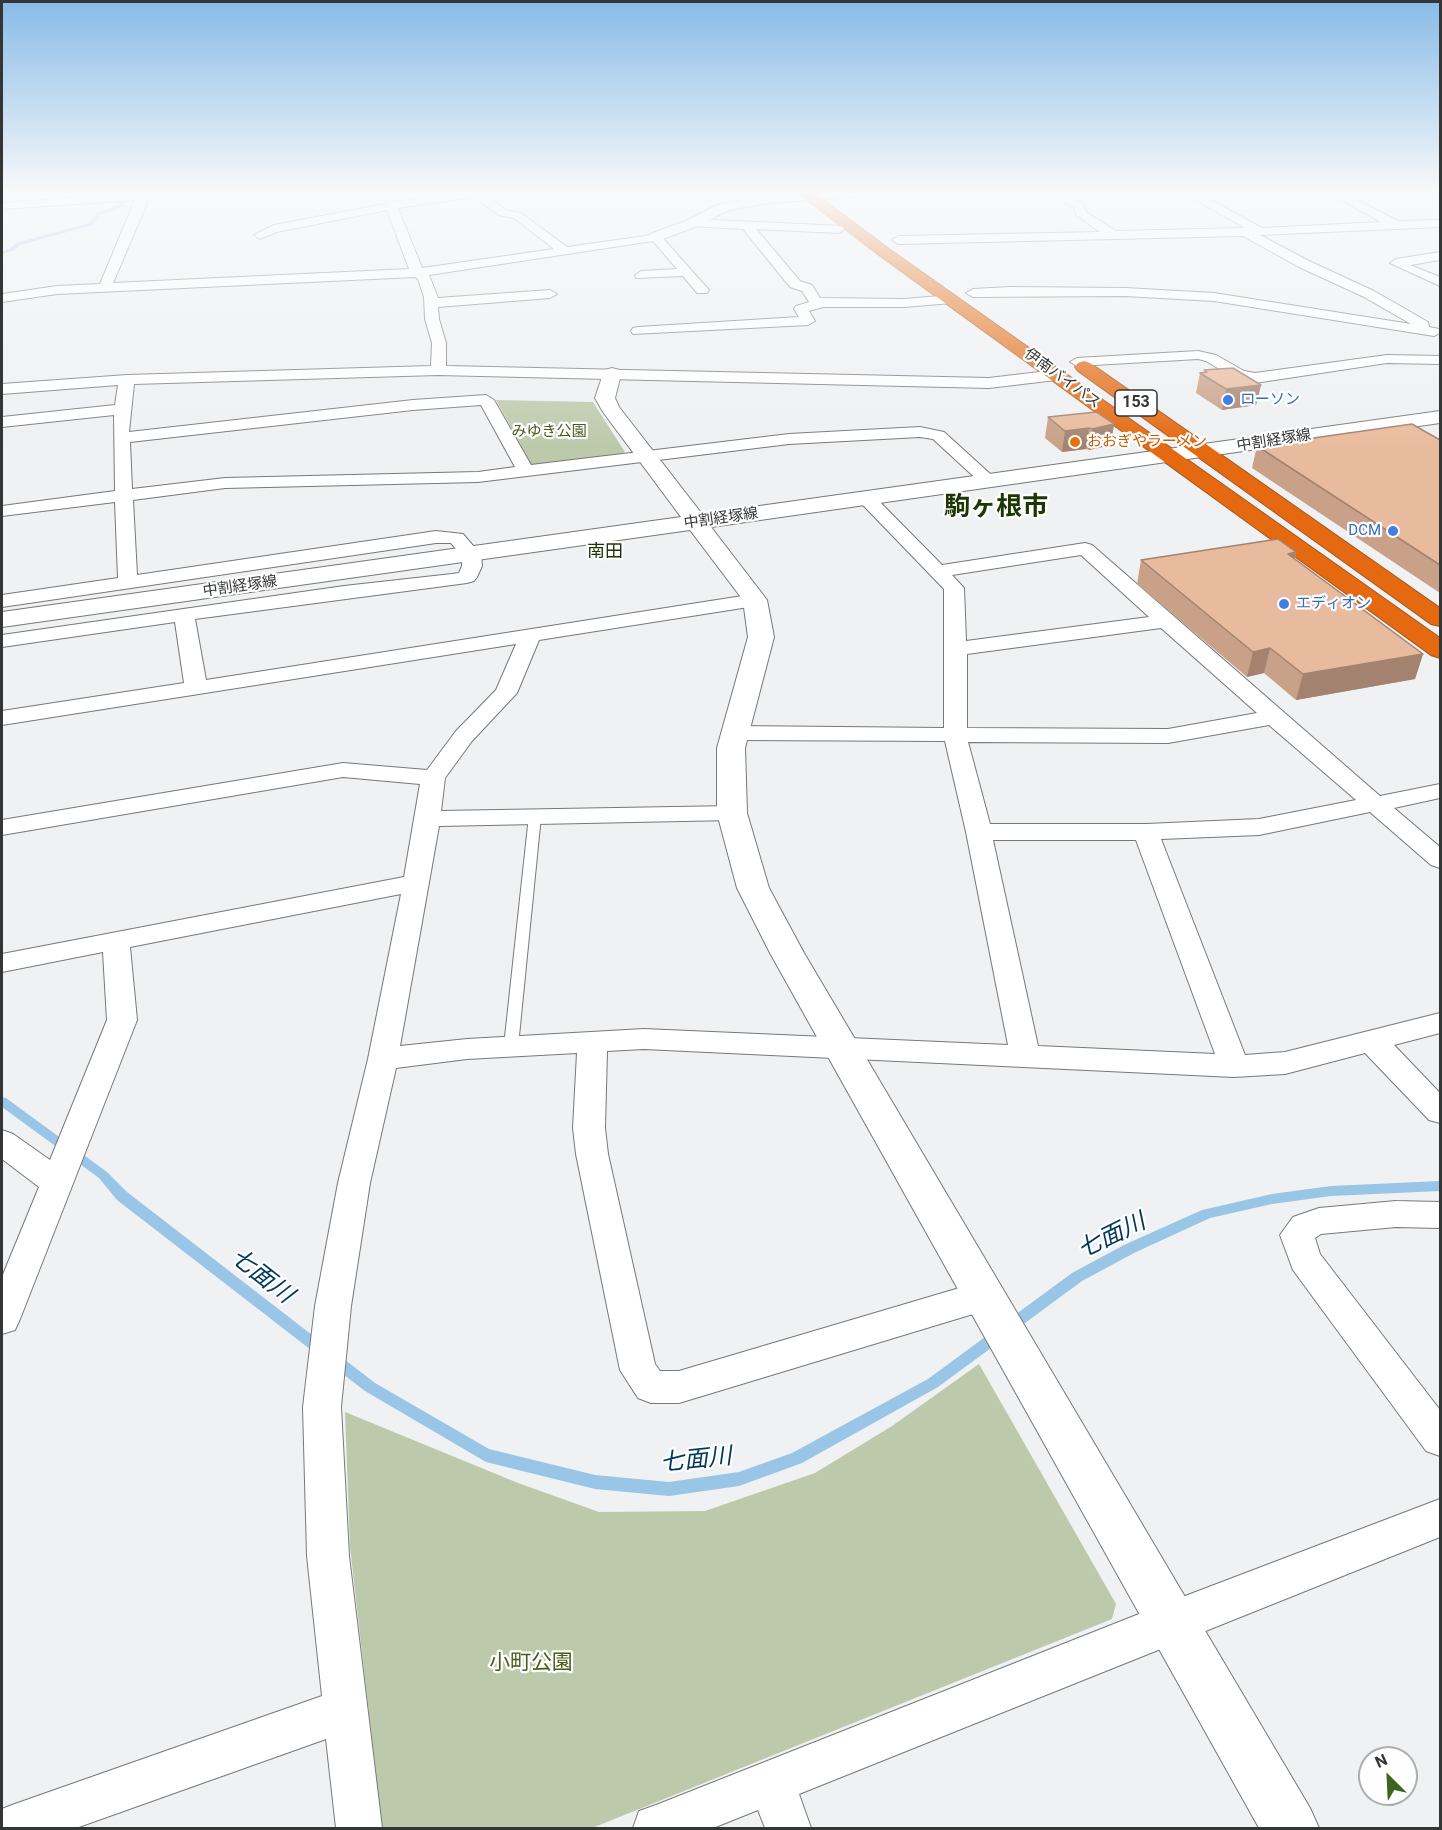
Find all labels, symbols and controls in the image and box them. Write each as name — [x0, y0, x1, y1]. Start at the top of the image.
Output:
street label: 伊南バイパス — [1020, 345, 1104, 413]
road number: 153 — [1115, 390, 1157, 416]
place label: ローソン — [1240, 391, 1300, 409]
marker: ローソン — [1221, 393, 1235, 407]
park label: みゆき公園 — [512, 423, 586, 441]
street label: 中割経塚線 — [1236, 426, 1312, 456]
place label: おおぎやラーメン — [1087, 433, 1207, 451]
marker: おおぎやラーメン — [1068, 435, 1082, 449]
district label: 駒ヶ根市 — [944, 492, 1048, 524]
street label: 中割経塚線 — [683, 505, 759, 533]
place label: DCM — [1348, 522, 1381, 540]
marker: DCM — [1386, 524, 1400, 538]
district label: 南田 — [587, 541, 623, 563]
street label: 中割経塚線 — [202, 573, 278, 601]
place label: エディオン — [1296, 595, 1371, 613]
marker: エディオン — [1277, 597, 1291, 611]
water label: 七面川 — [1073, 1208, 1151, 1266]
water label: 七面川 — [224, 1243, 298, 1311]
water label: 七面川 — [659, 1443, 733, 1479]
park label: 小町公園 — [489, 1651, 573, 1677]
north arrow — [1358, 1746, 1418, 1806]
text: N — [1372, 1750, 1390, 1772]

